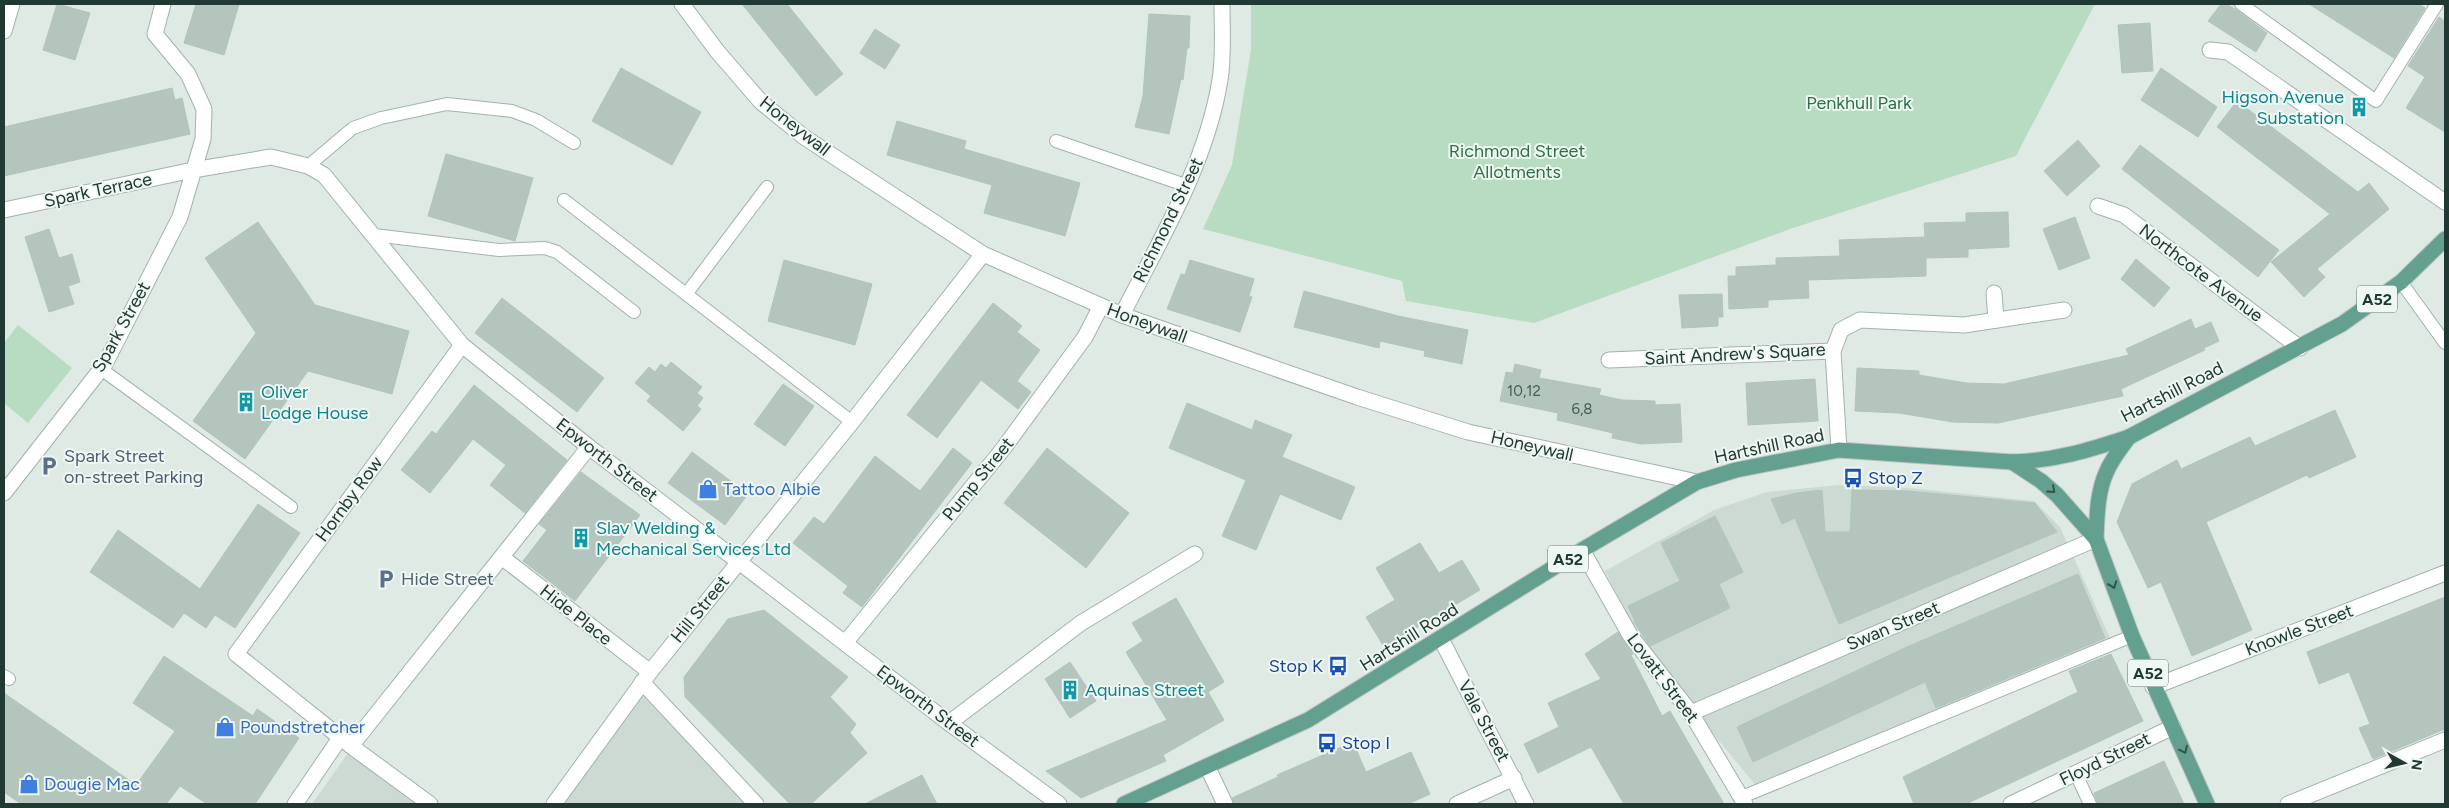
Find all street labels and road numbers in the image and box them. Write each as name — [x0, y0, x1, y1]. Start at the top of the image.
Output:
street label: Honeywall — [755, 91, 835, 161]
street label: Richmond Street — [1128, 154, 1208, 286]
street label: Spark Terrace — [42, 168, 154, 212]
street label: Northcote Avenue — [2135, 219, 2267, 327]
street label: Spark Street — [87, 278, 155, 376]
road number: A52 — [2357, 286, 2397, 312]
street label: Honeywall — [1104, 298, 1190, 348]
street label: Saint Andrew's Square — [1644, 338, 1826, 370]
street label: Hartshill Road — [2117, 357, 2227, 427]
street label: Epworth Street — [552, 413, 662, 507]
street label: Hartshill Road — [1712, 424, 1826, 468]
street label: Honeywall — [1489, 426, 1575, 466]
street label: Pump Street — [938, 433, 1019, 525]
street label: Hornby Row — [311, 452, 387, 546]
road number: A52 — [1548, 546, 1588, 572]
street label: Hill Street — [666, 571, 734, 647]
street label: Hide Place — [535, 580, 617, 650]
street label: Swan Street — [1843, 596, 1943, 655]
street label: Hartshill Road — [1356, 598, 1462, 676]
street label: Knowle Street — [2242, 599, 2356, 661]
street label: Lovatt Street — [1622, 629, 1704, 727]
street label: Epworth Street — [872, 660, 984, 752]
road number: A52 — [2128, 660, 2168, 686]
street label: Vale Street — [1453, 676, 1515, 766]
street label: Floyd Street — [2056, 727, 2154, 790]

